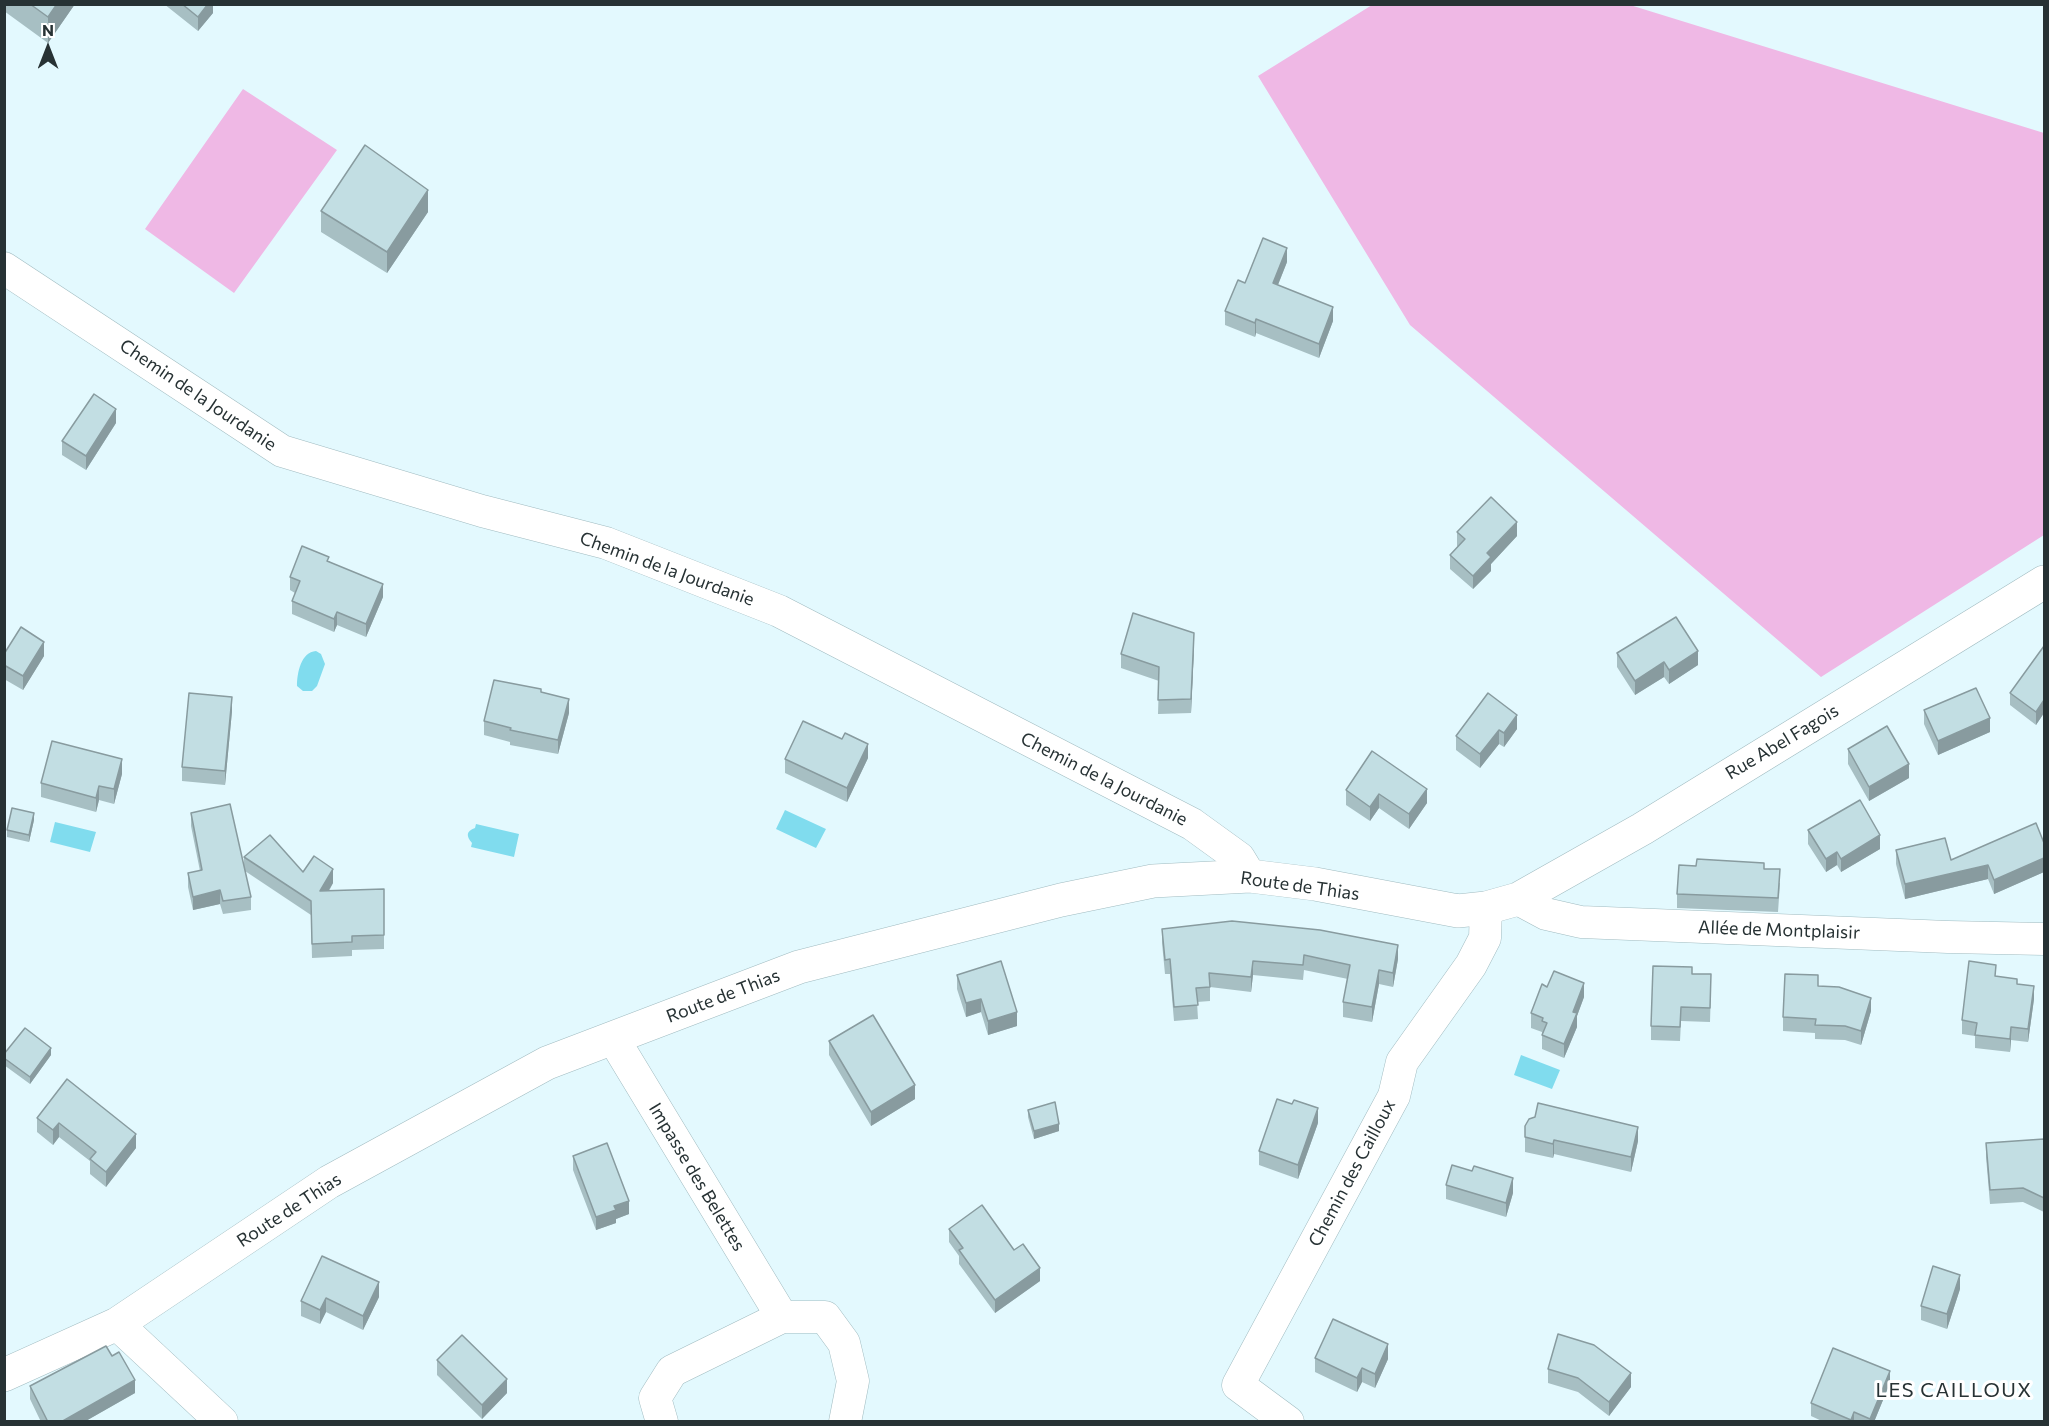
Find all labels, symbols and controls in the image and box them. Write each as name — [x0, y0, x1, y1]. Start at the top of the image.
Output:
north arrow — [18, 18, 78, 78]
text: N — [42, 20, 54, 39]
street label: Chemin de la Jourdanie — [116, 335, 280, 455]
street label: Chemin de la Jourdanie — [577, 527, 757, 611]
street label: Rue Abel Fagois — [1722, 700, 1842, 784]
street label: Chemin de la Jourdanie — [1017, 728, 1191, 830]
street label: Route de Thias — [1239, 867, 1361, 905]
street label: Allée de Montplaisir — [1698, 916, 1860, 944]
street label: Route de Thias — [663, 964, 783, 1028]
street label: Chemin des Cailloux — [1304, 1096, 1400, 1250]
street label: Impasse des Belettes — [644, 1099, 750, 1255]
street label: Route de Thias — [233, 1168, 345, 1252]
district label: LES CAILLOUX — [1875, 1378, 2033, 1402]

